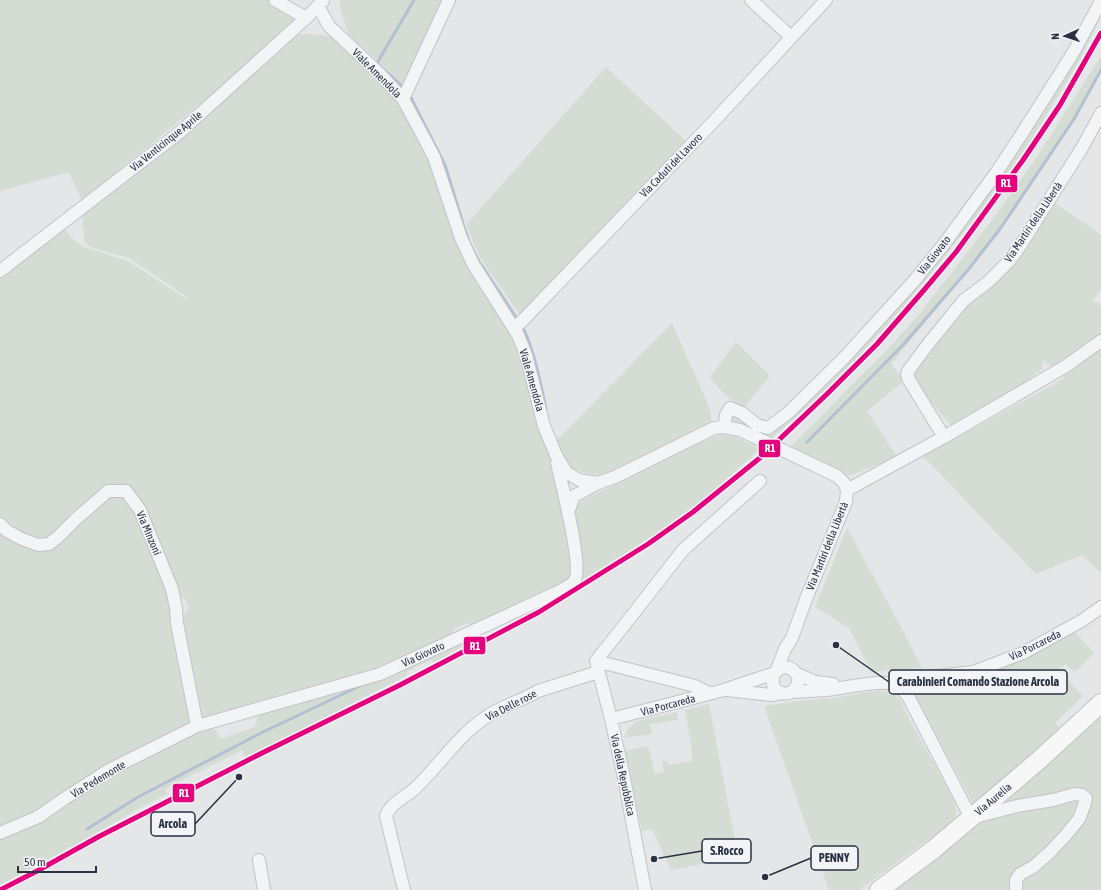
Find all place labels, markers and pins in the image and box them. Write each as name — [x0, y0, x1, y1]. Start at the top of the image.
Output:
callout: Carabinieri Comando Stazione Arcola — [889, 670, 1067, 694]
callout: Arcola — [151, 812, 195, 836]
callout: S.Rocco — [702, 839, 751, 863]
callout: PENNY — [811, 846, 858, 870]

